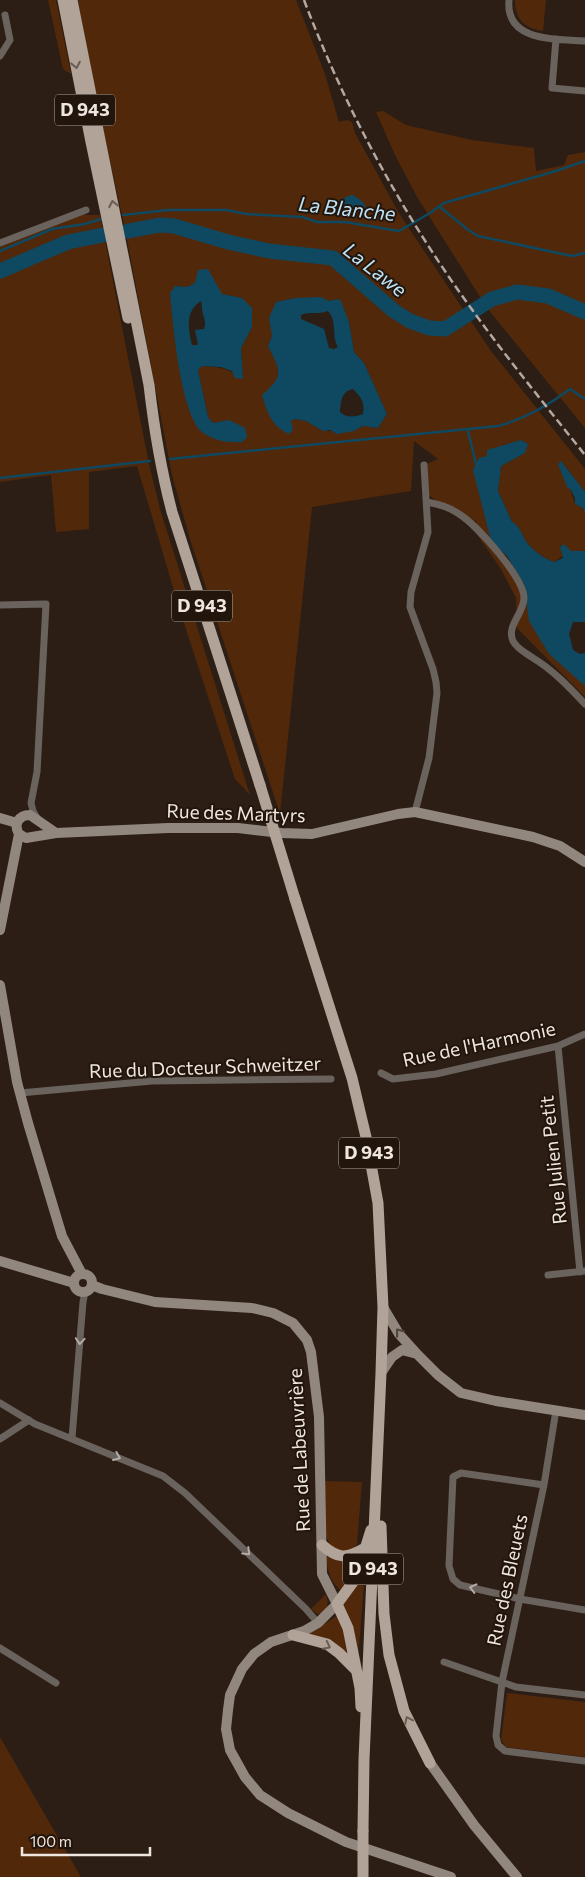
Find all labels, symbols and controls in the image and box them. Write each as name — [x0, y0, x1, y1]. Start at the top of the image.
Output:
one-way arrow — [70, 61, 81, 69]
road number: D 943 — [55, 94, 115, 126]
water label: La Blanche — [297, 191, 397, 225]
one-way arrow — [109, 199, 119, 208]
water label: La Lawe — [339, 237, 412, 302]
road number: D 943 — [172, 590, 232, 622]
street label: Rue des Martyrs — [166, 799, 306, 826]
street label: Rue de l'Harmonie — [400, 1016, 557, 1071]
street label: Rue du Docteur Schweitzer — [89, 1051, 322, 1082]
street label: Rue Julien Petit — [534, 1094, 571, 1226]
road number: D 943 — [339, 1138, 399, 1168]
one-way arrow — [396, 1329, 404, 1338]
one-way arrow — [74, 1337, 85, 1345]
street label: Rue de Labeuvrière — [283, 1368, 314, 1532]
one-way arrow — [113, 1452, 121, 1462]
street label: Rue des Bleuets — [481, 1512, 532, 1648]
one-way arrow — [241, 1546, 250, 1555]
road number: D 943 — [343, 1554, 403, 1585]
one-way arrow — [468, 1583, 477, 1594]
one-way arrow — [322, 1640, 331, 1650]
one-way arrow — [404, 1716, 414, 1725]
scale bar — [22, 1824, 150, 1856]
text: 100 m — [30, 1832, 72, 1850]

